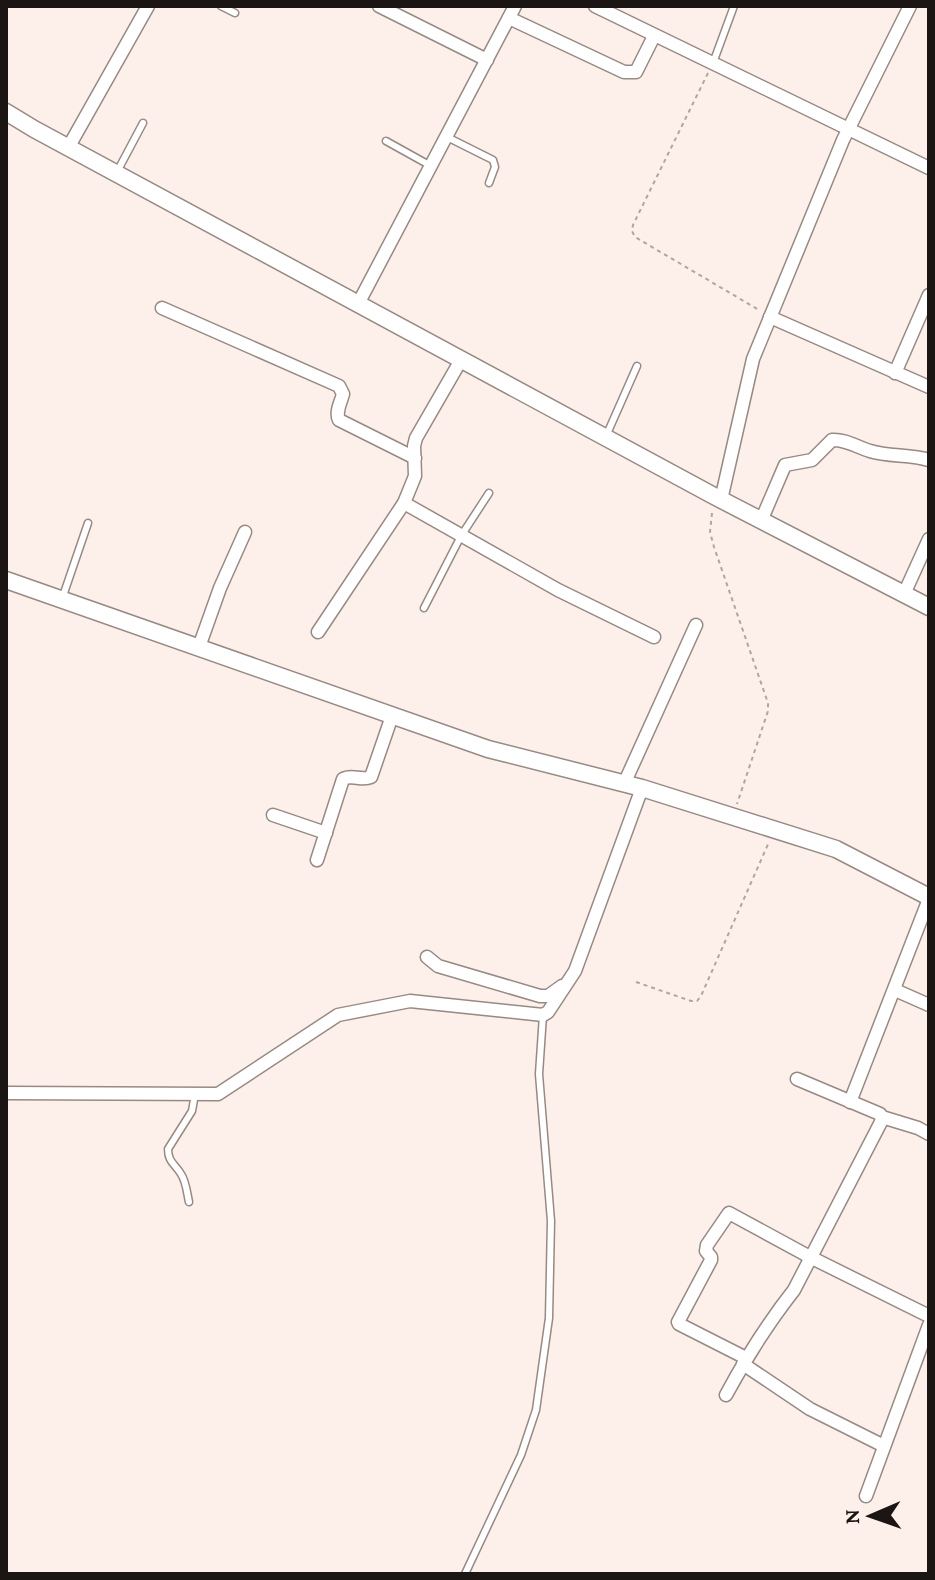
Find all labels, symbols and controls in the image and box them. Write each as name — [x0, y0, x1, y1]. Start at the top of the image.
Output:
north arrow — [831, 1476, 911, 1556]
text: N — [839, 1509, 864, 1525]

